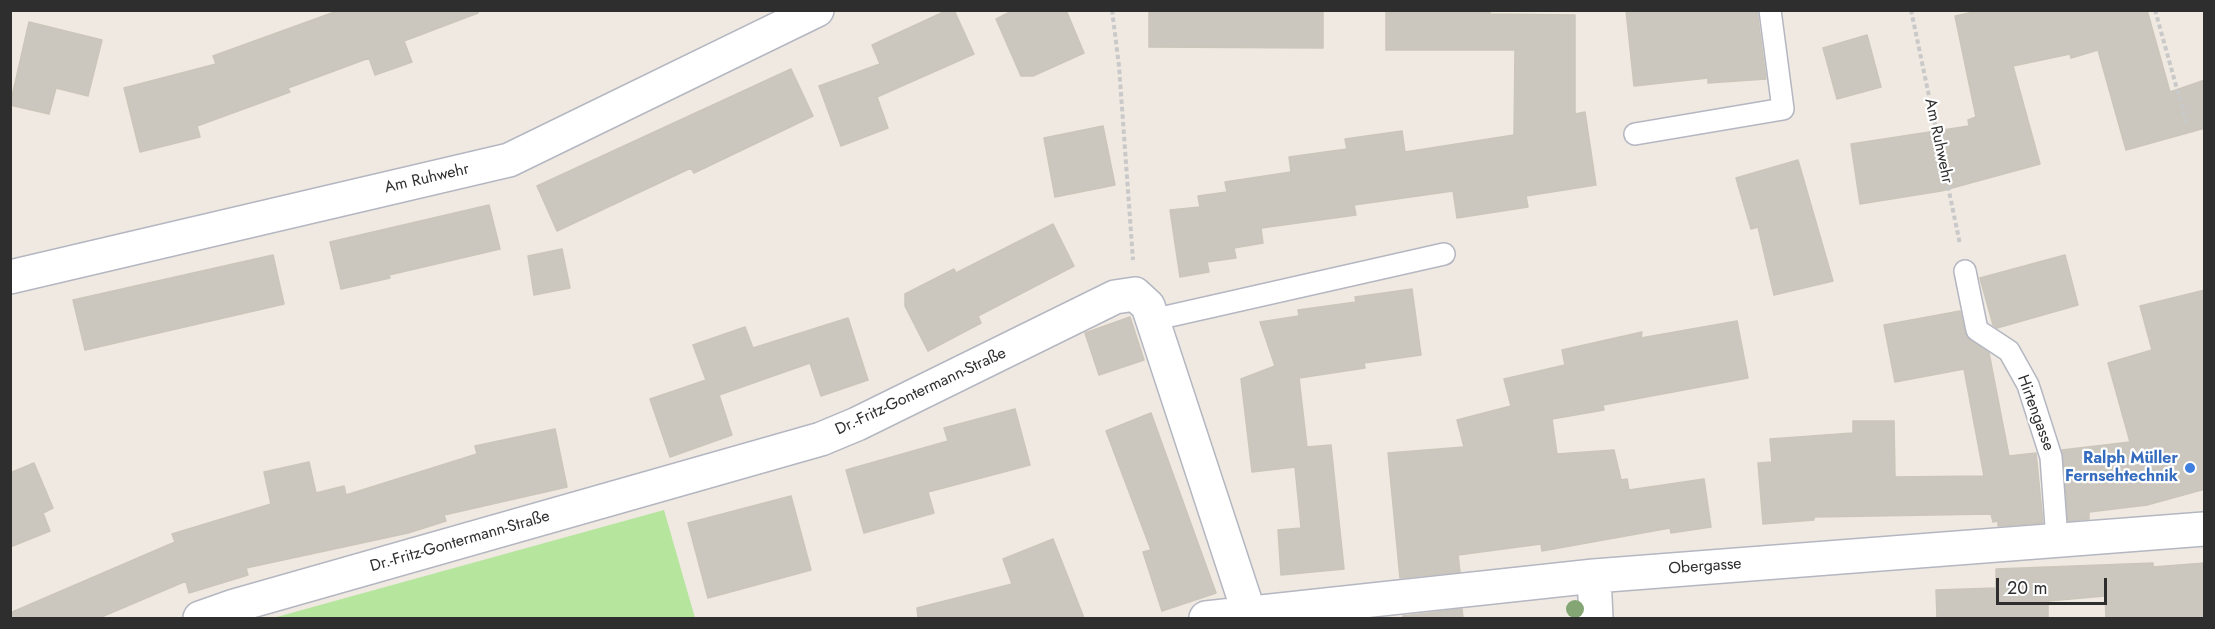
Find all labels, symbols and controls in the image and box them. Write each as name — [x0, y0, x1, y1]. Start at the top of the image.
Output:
street label: Am Ruhwehr — [1920, 97, 1956, 185]
street label: Am Ruhwehr — [383, 160, 471, 198]
street label: Dr.-Fritz-Gontermann-Straße — [833, 344, 1009, 440]
street label: Hirtengasse — [2012, 372, 2058, 454]
place label: Ralph Müller Fernsehtechnik — [2065, 449, 2178, 487]
marker: Ralph Müller Fernsehtechnik — [2183, 461, 2197, 475]
street label: Dr.-Fritz-Gontermann-Straße — [368, 507, 552, 577]
street label: Obergasse — [1668, 555, 1742, 579]
scale bar — [1999, 566, 2110, 604]
text: 20 m — [2007, 575, 2047, 601]

